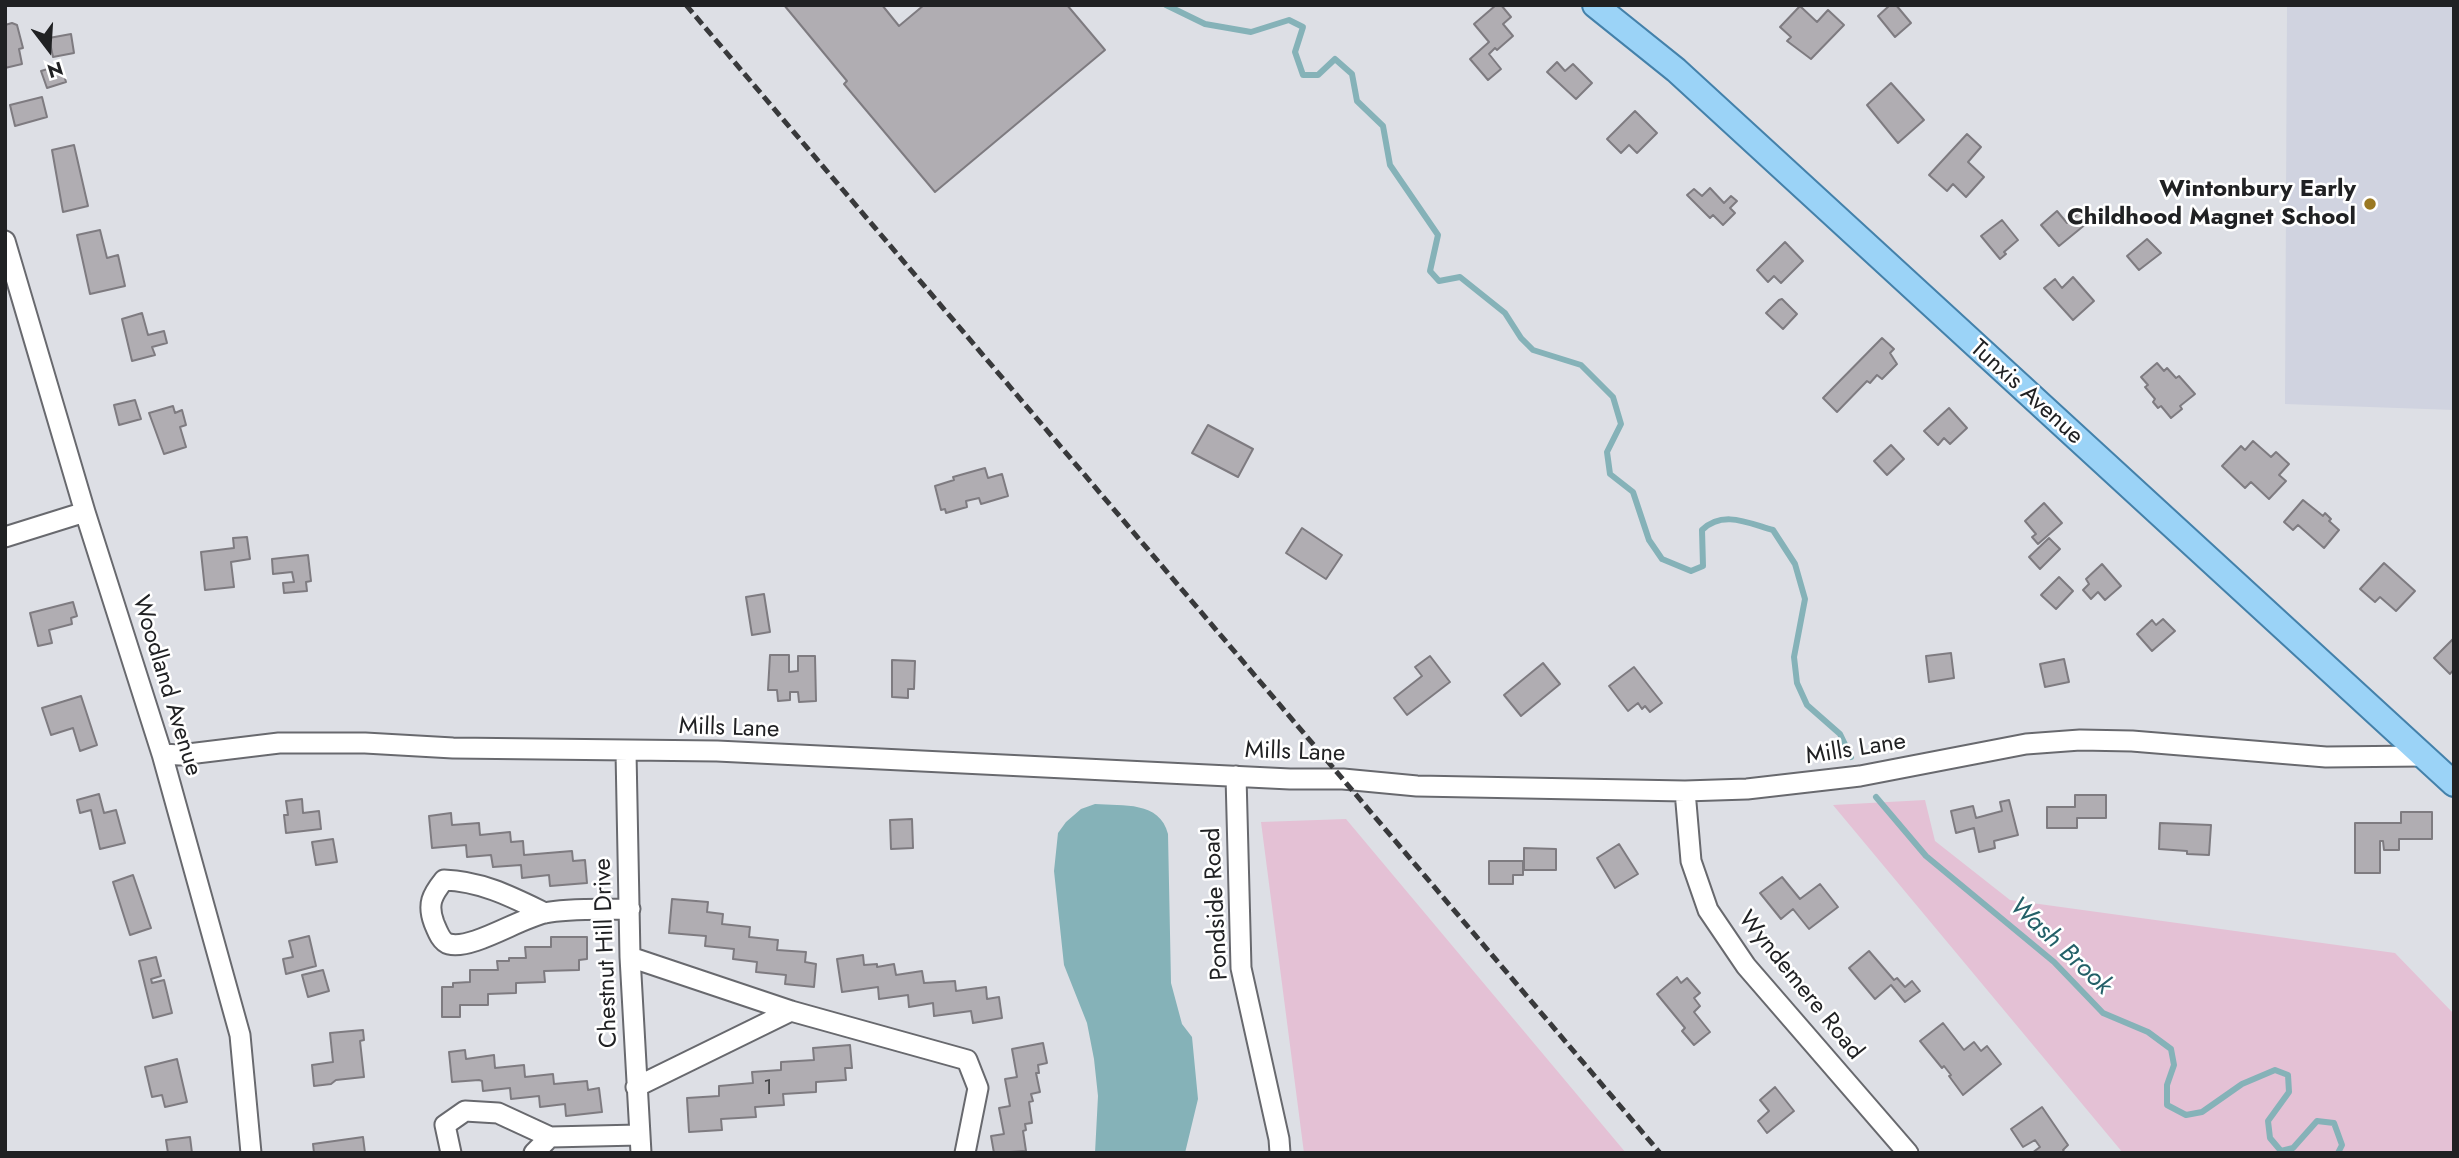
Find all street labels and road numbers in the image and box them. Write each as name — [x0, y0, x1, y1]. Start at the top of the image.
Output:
street label: Tunxis Avenue — [1963, 335, 2089, 451]
street label: Woodland Avenue — [125, 592, 207, 780]
street label: Mills Lane — [678, 713, 780, 745]
street label: Mills Lane — [1804, 728, 1908, 772]
street label: Mills Lane — [1244, 737, 1346, 769]
street label: Pondside Road — [1199, 827, 1235, 981]
street label: Chestnut Hill Drive — [589, 858, 625, 1048]
street label: Wyndemere Road — [1731, 906, 1869, 1066]

